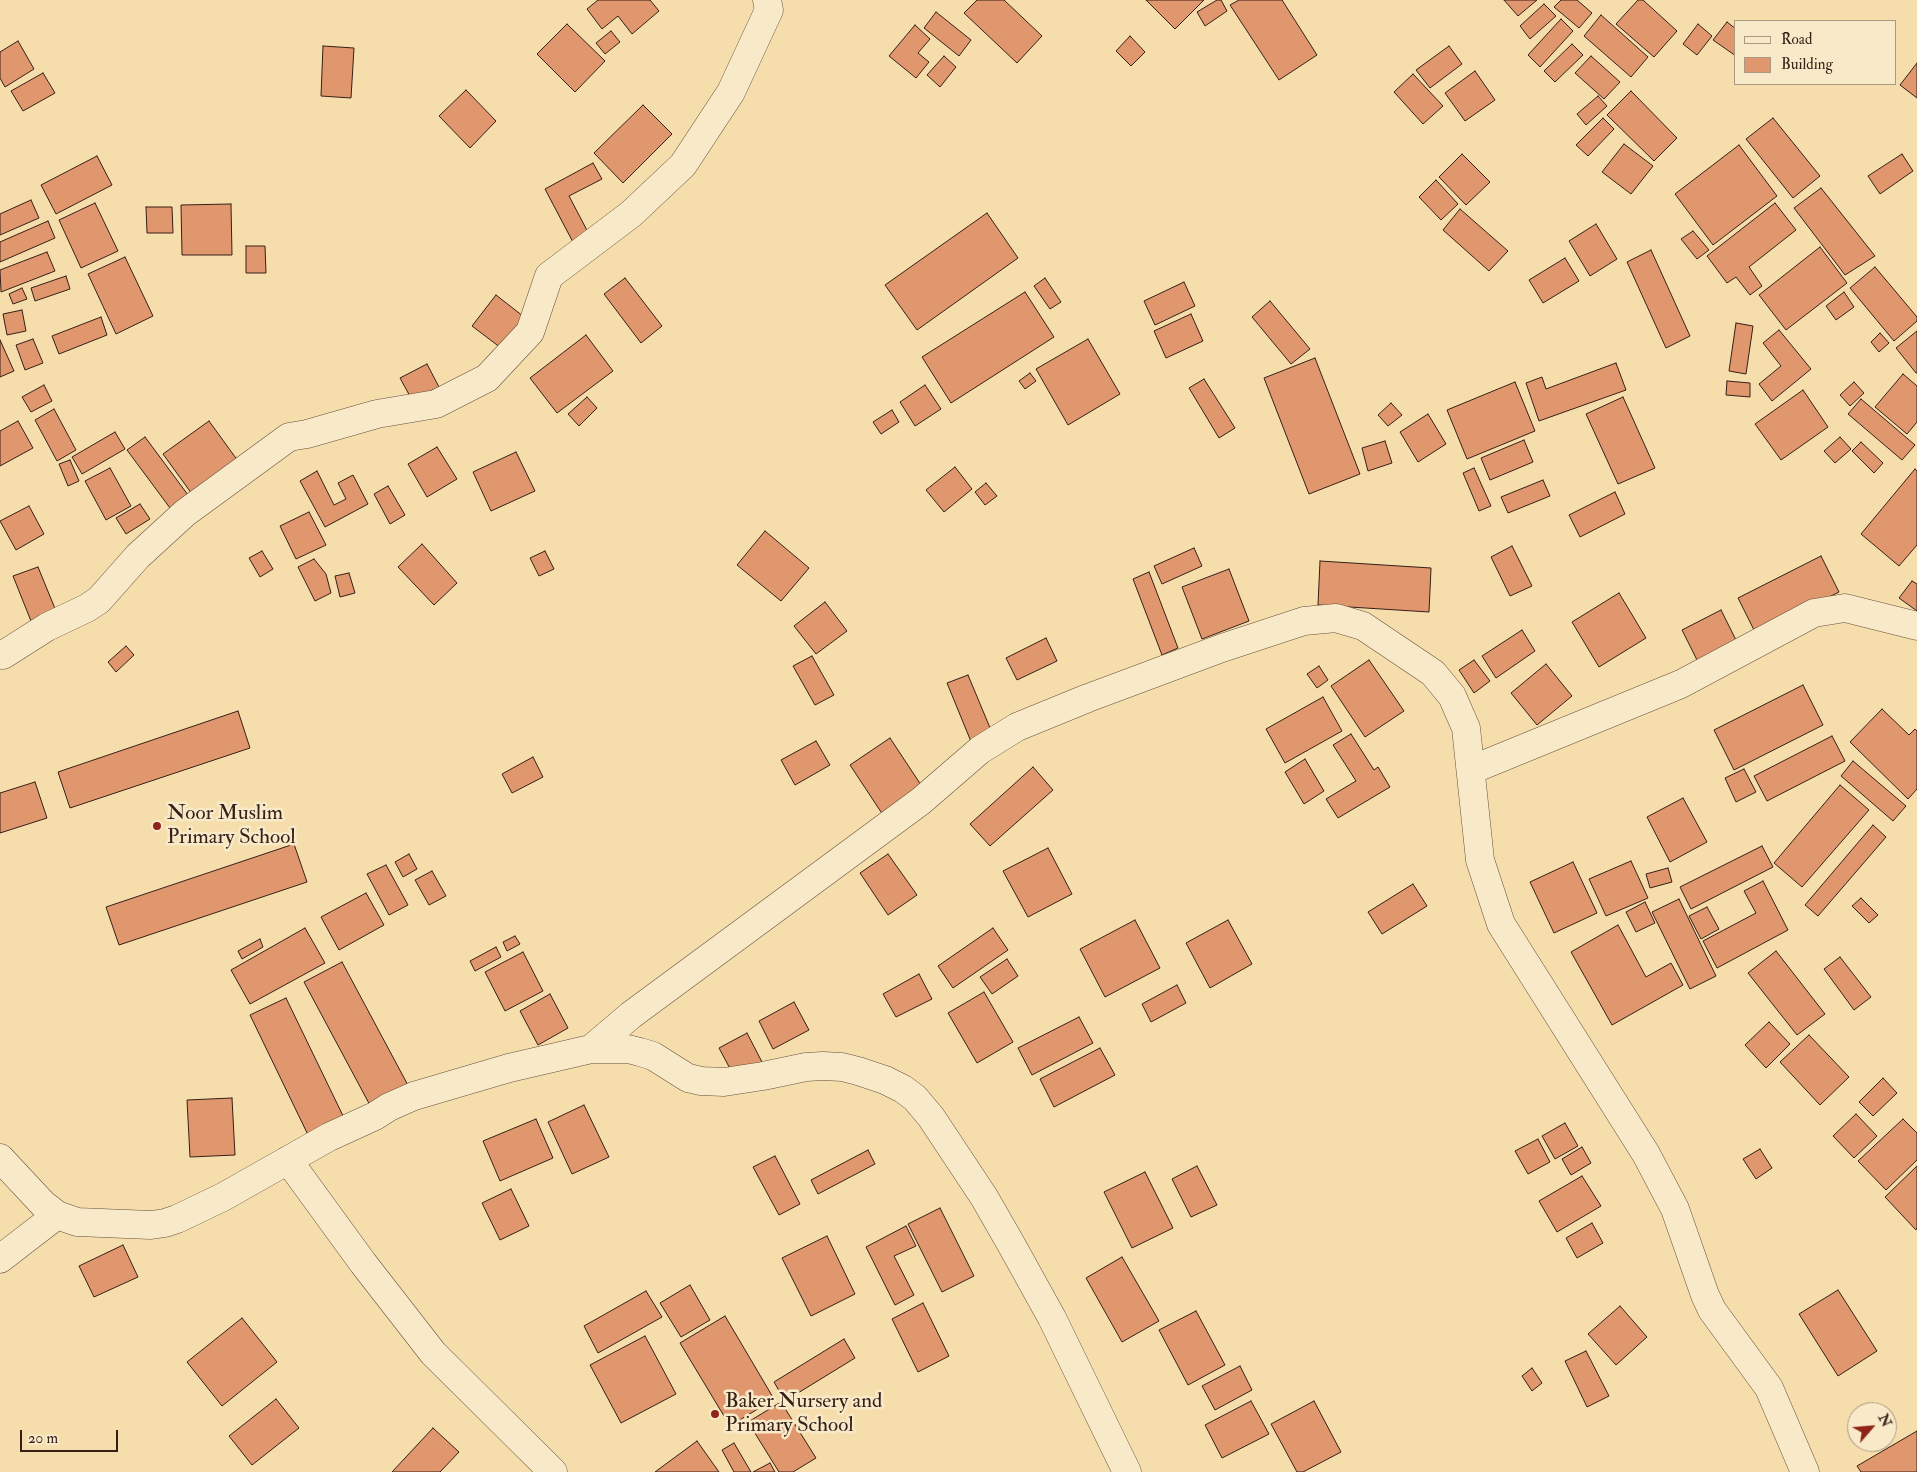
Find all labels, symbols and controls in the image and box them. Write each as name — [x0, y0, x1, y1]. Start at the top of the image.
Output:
legend — [1734, 20, 1897, 85]
text: Road — [1781, 30, 1812, 49]
text: Building — [1781, 55, 1833, 74]
place label: Noor Muslim Primary School — [167, 801, 296, 851]
marker: Noor Muslim Primary School — [151, 820, 163, 832]
place label: Baker Nursery and Primary School — [725, 1389, 882, 1439]
north arrow — [1847, 1402, 1897, 1452]
marker: Baker Nursery and Primary School — [709, 1408, 721, 1420]
text: N — [1874, 1411, 1895, 1430]
scale bar — [22, 1420, 120, 1452]
text: 20 m — [28, 1429, 58, 1448]

